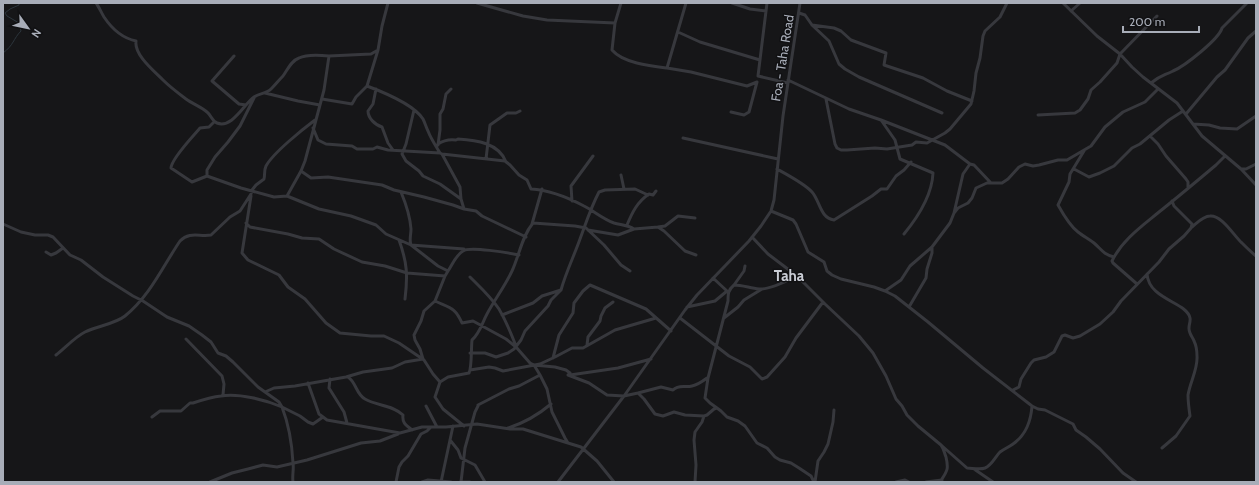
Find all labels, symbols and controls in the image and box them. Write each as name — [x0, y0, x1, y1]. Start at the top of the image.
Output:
north arrow — [8, 8, 48, 48]
scale bar — [1123, 8, 1199, 34]
street label: Foa - Taha Road — [767, 13, 797, 103]
text: 200 m — [1129, 14, 1165, 29]
text: N — [28, 26, 44, 41]
district label: Taha — [774, 267, 805, 285]

